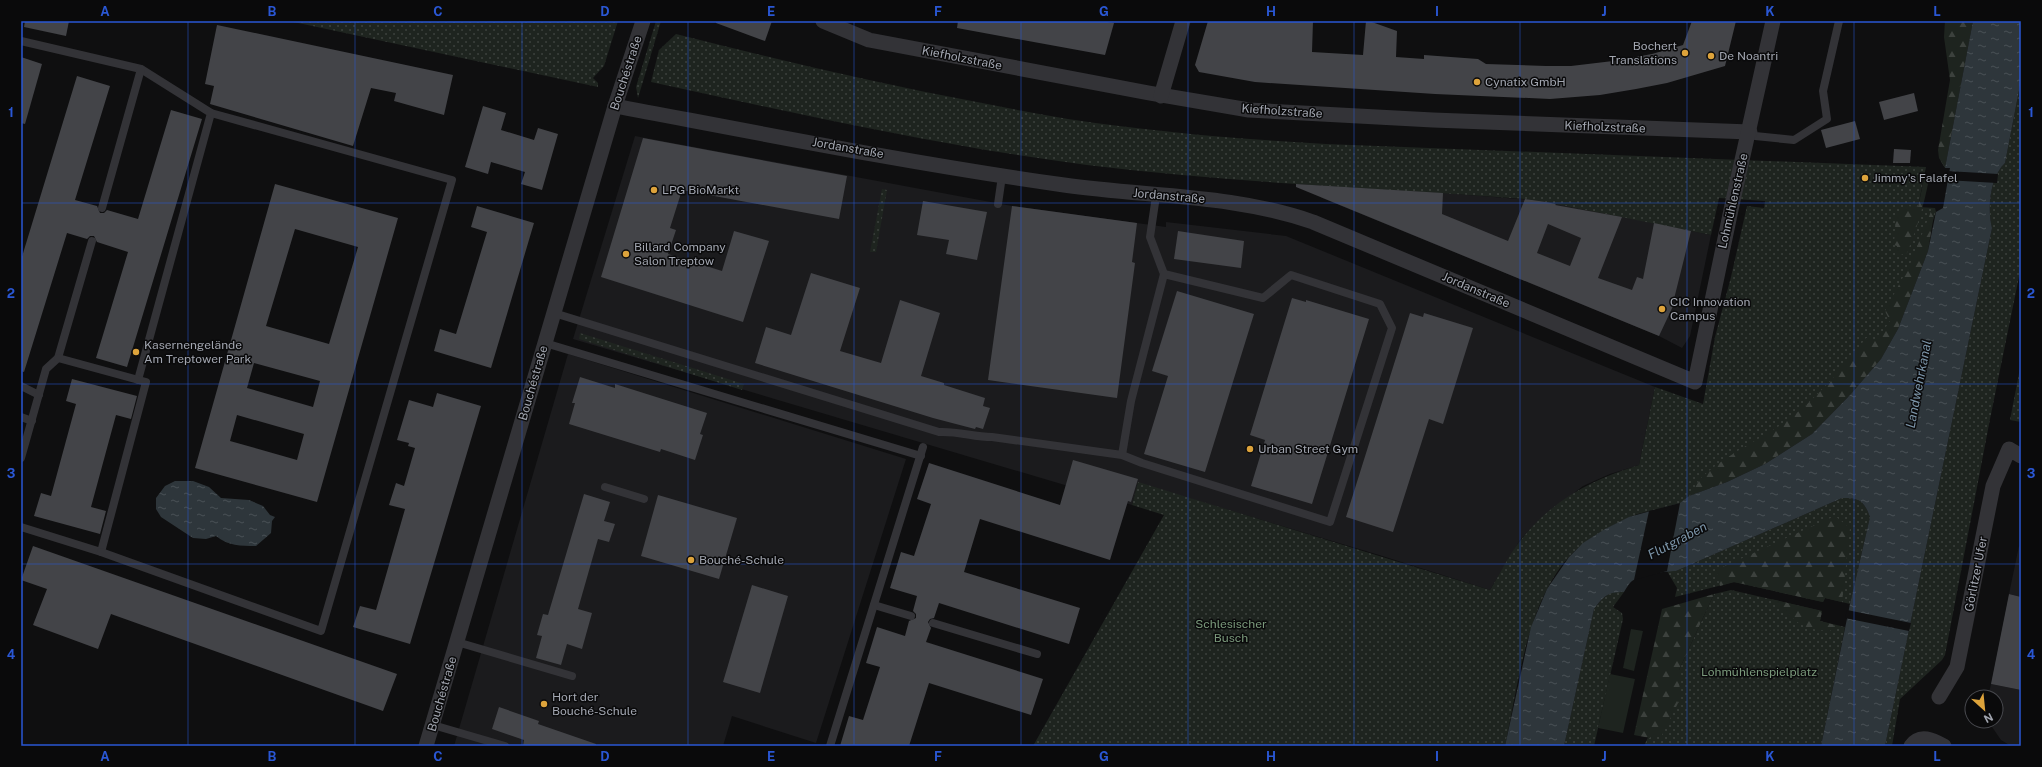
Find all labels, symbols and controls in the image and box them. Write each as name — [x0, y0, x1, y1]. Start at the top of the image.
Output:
text: A — [100, 4, 110, 19]
text: B — [268, 4, 277, 19]
text: C — [433, 4, 443, 19]
text: D — [600, 4, 610, 19]
text: E — [767, 4, 775, 19]
text: F — [934, 4, 942, 19]
text: G — [1099, 4, 1109, 19]
text: H — [1266, 4, 1276, 19]
text: I — [1435, 4, 1439, 19]
text: J — [1601, 4, 1607, 19]
text: K — [1765, 4, 1775, 19]
text: L — [1933, 4, 1941, 19]
street label: Bouchéstraße — [607, 34, 645, 112]
place label: Bochert Translations — [1609, 39, 1677, 67]
street label: Kiefholzstraße — [921, 43, 1003, 73]
marker: Bochert Translations — [1680, 48, 1690, 58]
place label: De Noantri — [1719, 49, 1778, 63]
marker: De Noantri — [1706, 51, 1716, 61]
place label: Cynatix GmbH — [1485, 75, 1566, 89]
marker: Cynatix GmbH — [1472, 77, 1482, 87]
street label: Kiefholzstraße — [1241, 101, 1323, 121]
text: 1 — [8, 105, 14, 120]
text: 1 — [2028, 105, 2034, 120]
street label: Kiefholzstraße — [1564, 119, 1646, 135]
street label: Jordanstraße — [811, 135, 885, 161]
street label: Lohmühlenstraße — [1715, 152, 1751, 250]
place label: Jimmy's Falafel — [1873, 171, 1958, 185]
marker: Jimmy's Falafel — [1860, 173, 1870, 183]
place label: LPG BioMarkt — [662, 183, 740, 197]
marker: LPG BioMarkt — [649, 185, 659, 195]
street label: Jordanstraße — [1132, 186, 1206, 206]
place label: Billard Company Salon Treptow — [634, 240, 726, 268]
marker: Billard Company Salon Treptow — [621, 249, 631, 259]
street label: Jordanstraße — [1440, 269, 1512, 311]
text: 2 — [7, 286, 15, 301]
text: 2 — [2027, 286, 2035, 301]
place label: CIC Innovation Campus — [1670, 295, 1750, 323]
marker: CIC Innovation Campus — [1657, 304, 1667, 314]
place label: Kasernengelände Am Treptower Park — [144, 338, 252, 366]
water label: Landwehrkanal — [1903, 339, 1934, 429]
street label: Bouchéstraße — [516, 344, 550, 422]
marker: Kasernengelände Am Treptower Park — [131, 347, 141, 357]
place label: Urban Street Gym — [1258, 442, 1358, 456]
marker: Urban Street Gym — [1245, 444, 1255, 454]
text: 3 — [7, 466, 16, 481]
text: 3 — [2027, 466, 2036, 481]
water label: Flutgraben — [1645, 519, 1709, 562]
street label: Görlitzer Ufer — [1962, 535, 1990, 613]
place label: Bouché-Schule — [699, 553, 784, 567]
marker: Bouché-Schule — [686, 555, 696, 565]
park label: Schlesischer Busch — [1195, 617, 1267, 645]
text: 4 — [7, 647, 16, 662]
text: 4 — [2027, 647, 2036, 662]
street label: Bouchéstraße — [425, 655, 459, 733]
park label: Lohmühlenspielplatz — [1701, 665, 1817, 679]
north arrow — [1964, 689, 2004, 729]
place label: Hort der Bouché-Schule — [552, 690, 637, 718]
marker: Hort der Bouché-Schule — [539, 699, 549, 709]
text: N — [1982, 711, 1995, 725]
text: A — [100, 749, 110, 764]
text: B — [268, 749, 277, 764]
text: C — [433, 749, 443, 764]
text: D — [600, 749, 610, 764]
text: E — [767, 749, 775, 764]
text: F — [934, 749, 942, 764]
text: G — [1099, 749, 1109, 764]
text: H — [1266, 749, 1276, 764]
text: I — [1435, 749, 1439, 764]
text: J — [1601, 749, 1607, 764]
text: K — [1765, 749, 1775, 764]
text: L — [1933, 749, 1941, 764]

